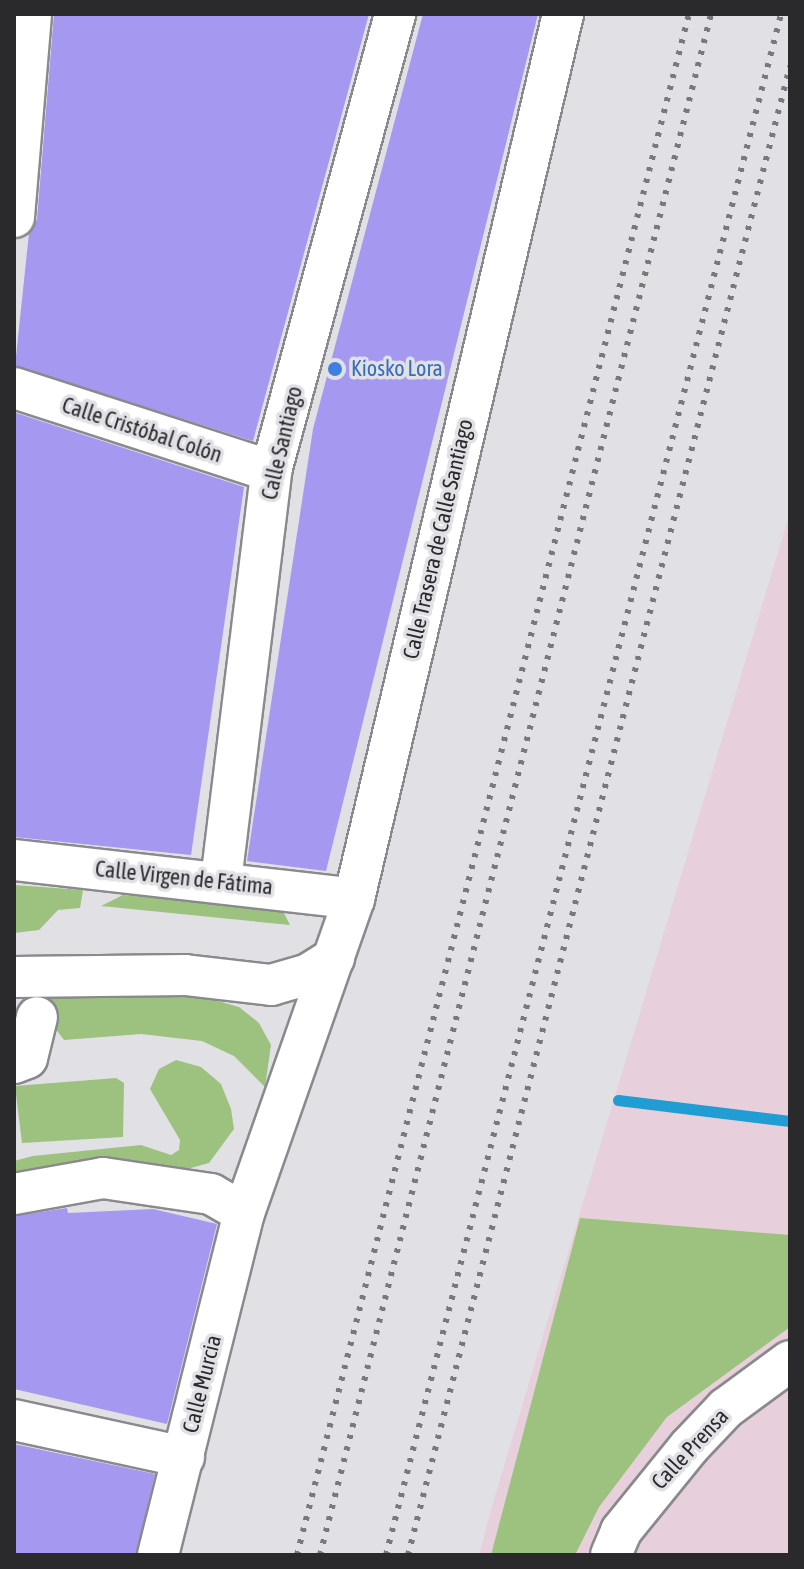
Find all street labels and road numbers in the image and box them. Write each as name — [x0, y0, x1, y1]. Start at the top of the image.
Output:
street label: Calle Santiago — [256, 384, 308, 502]
street label: Calle Cristóbal Colón — [59, 392, 225, 468]
street label: Calle Trasera de Calle Santiago — [398, 416, 478, 662]
street label: Calle Virgen de Fátima — [94, 856, 274, 900]
street label: Calle Murcia — [177, 1332, 227, 1436]
street label: Calle Prensa — [646, 1403, 734, 1495]

